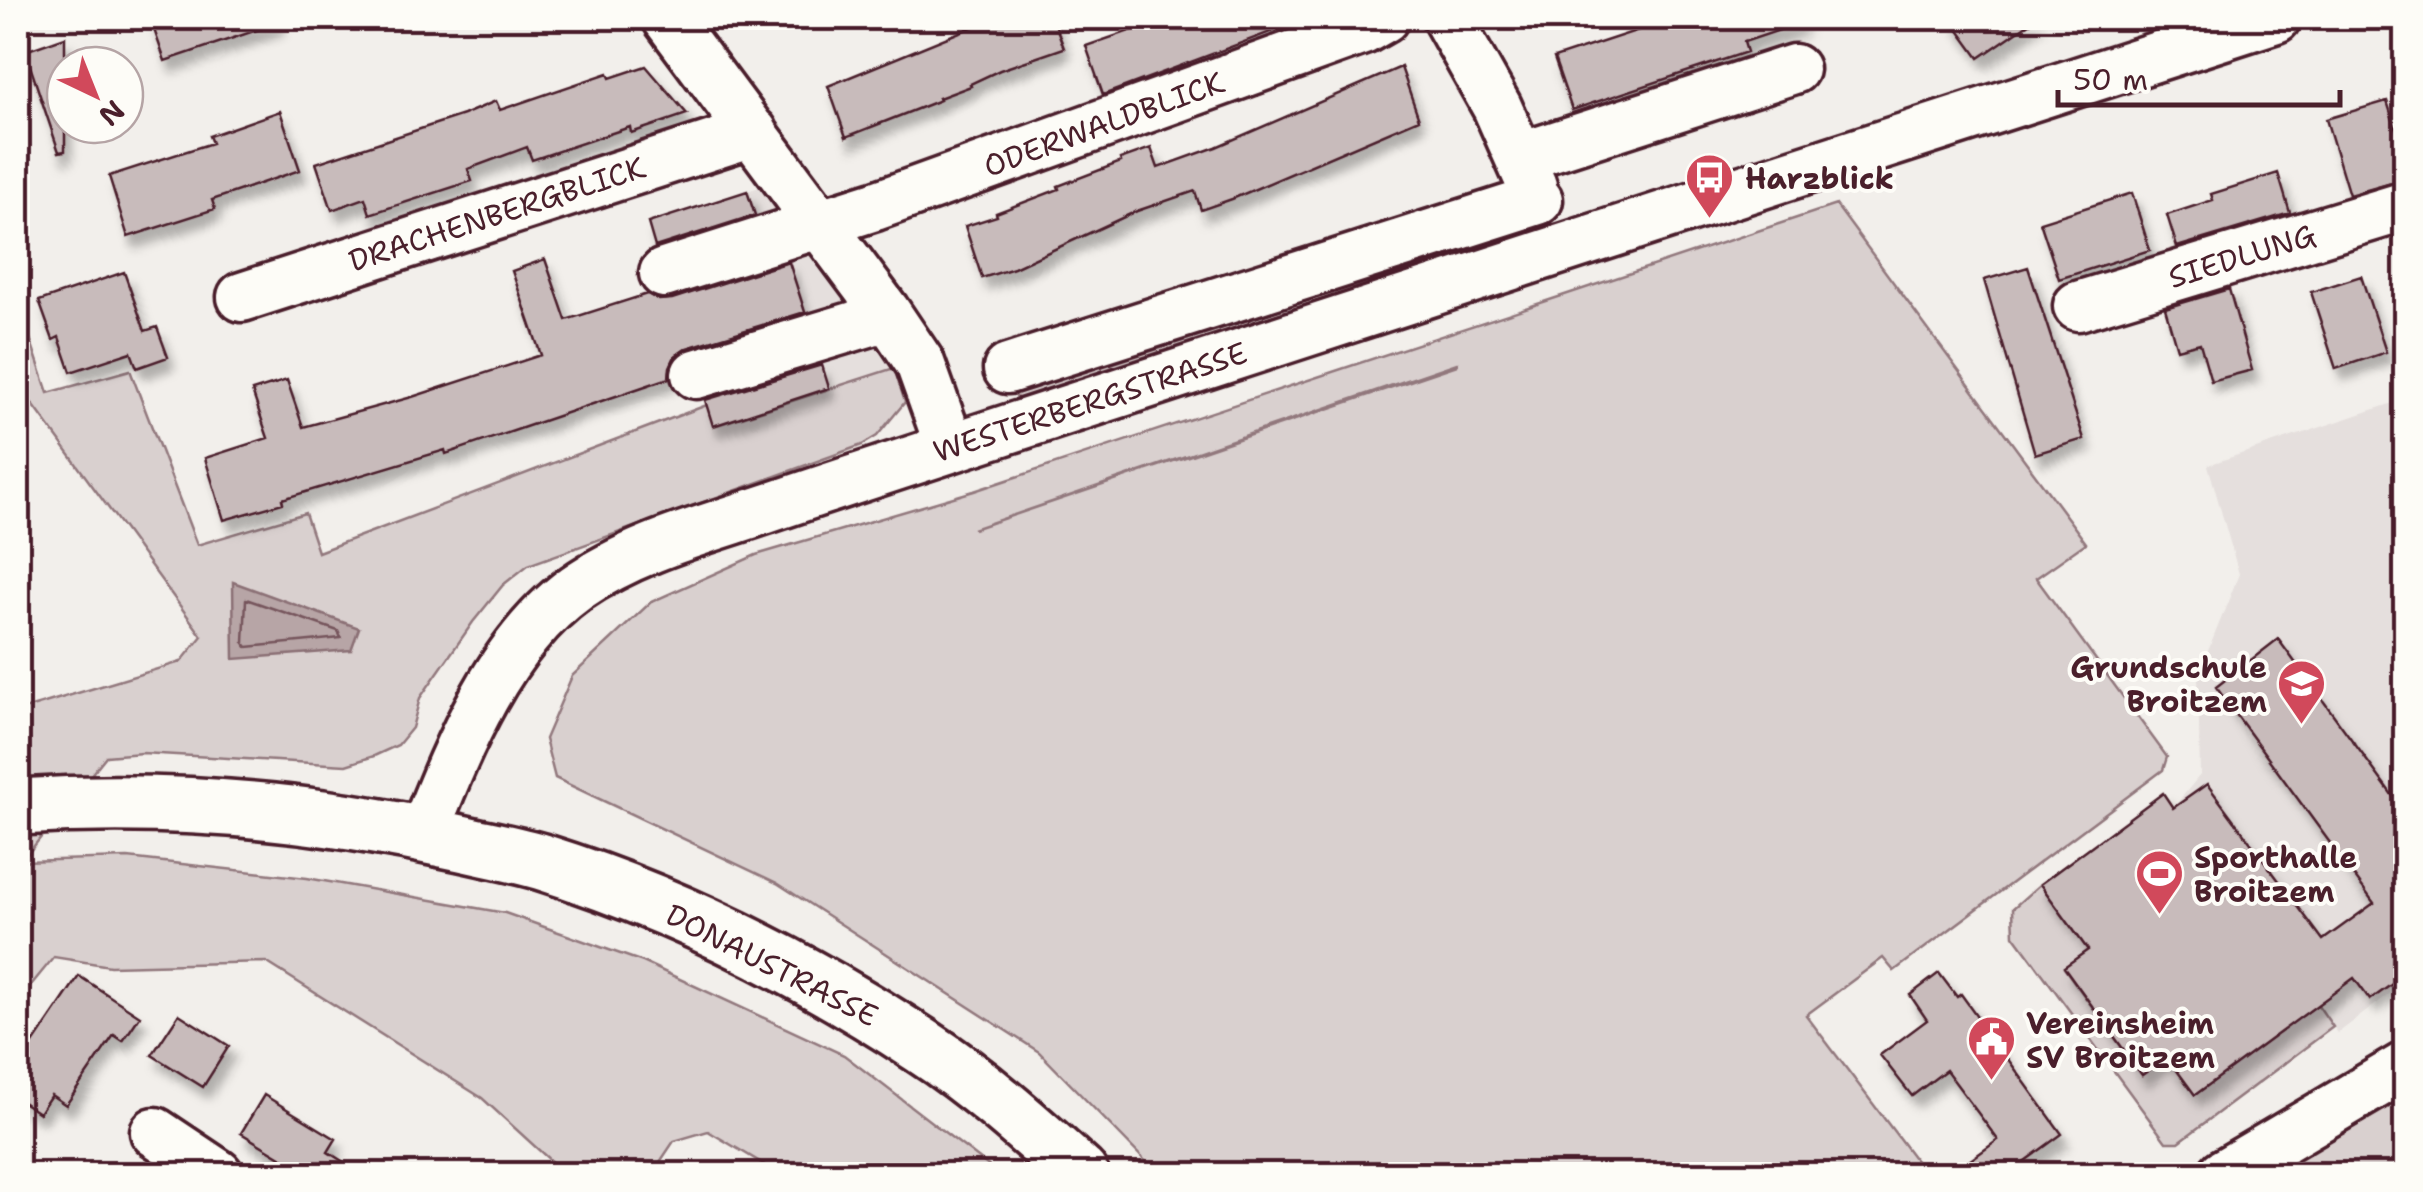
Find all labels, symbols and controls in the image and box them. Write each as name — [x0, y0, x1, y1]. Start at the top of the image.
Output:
north arrow — [45, 45, 145, 145]
scale bar — [2058, 45, 2340, 107]
text: 50 m — [2073, 59, 2148, 100]
street label: ODERWALDBLICK — [978, 61, 1230, 187]
text: N — [91, 92, 133, 135]
street label: DRACHENBERGBLICK — [343, 147, 651, 281]
bus stop icon: Harzblick — [1684, 152, 1736, 220]
place label: Harzblick — [1745, 158, 1894, 199]
street label: SIEDLUNG — [2163, 214, 2321, 298]
street label: WESTERBERGSTRASSE — [928, 332, 1252, 472]
place label: Grundschule Broitzem — [2070, 647, 2267, 722]
school or university icon: Grundschule Broitzem — [2276, 658, 2328, 726]
place label: Sporthalle Broitzem — [2194, 837, 2357, 912]
sports icon: Sporthalle Broitzem — [2133, 848, 2185, 916]
street label: DONAUSTRASSE — [659, 894, 885, 1036]
place label: Vereinsheim SV Broitzem — [2026, 1003, 2215, 1078]
public building icon: Vereinsheim SV Broitzem — [1965, 1014, 2017, 1082]

